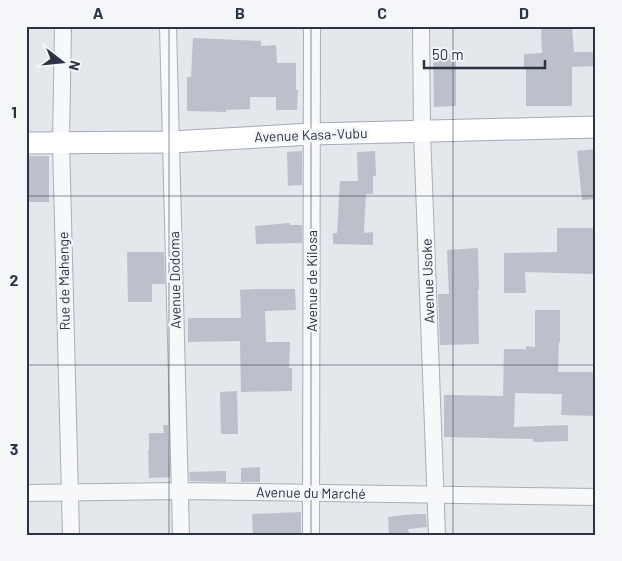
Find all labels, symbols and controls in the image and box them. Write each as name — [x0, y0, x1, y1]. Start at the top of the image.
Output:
text: A — [93, 3, 104, 22]
text: B — [235, 3, 245, 22]
text: C — [377, 3, 387, 22]
text: D — [519, 3, 529, 22]
north arrow — [38, 38, 88, 88]
scale bar — [424, 38, 546, 70]
text: 50 m — [432, 45, 464, 63]
text: N — [66, 59, 84, 73]
text: 1 — [11, 102, 17, 121]
street label: Avenue Kasa-Vubu — [254, 124, 368, 145]
street label: Avenue de Kilosa — [303, 230, 320, 332]
street label: Rue de Mahenge — [54, 231, 73, 331]
street label: Avenue Dodoma — [165, 231, 184, 329]
street label: Avenue Usoke — [418, 238, 437, 324]
text: 2 — [10, 270, 19, 289]
text: 3 — [10, 439, 18, 458]
street label: Avenue du Marché — [256, 483, 366, 502]

